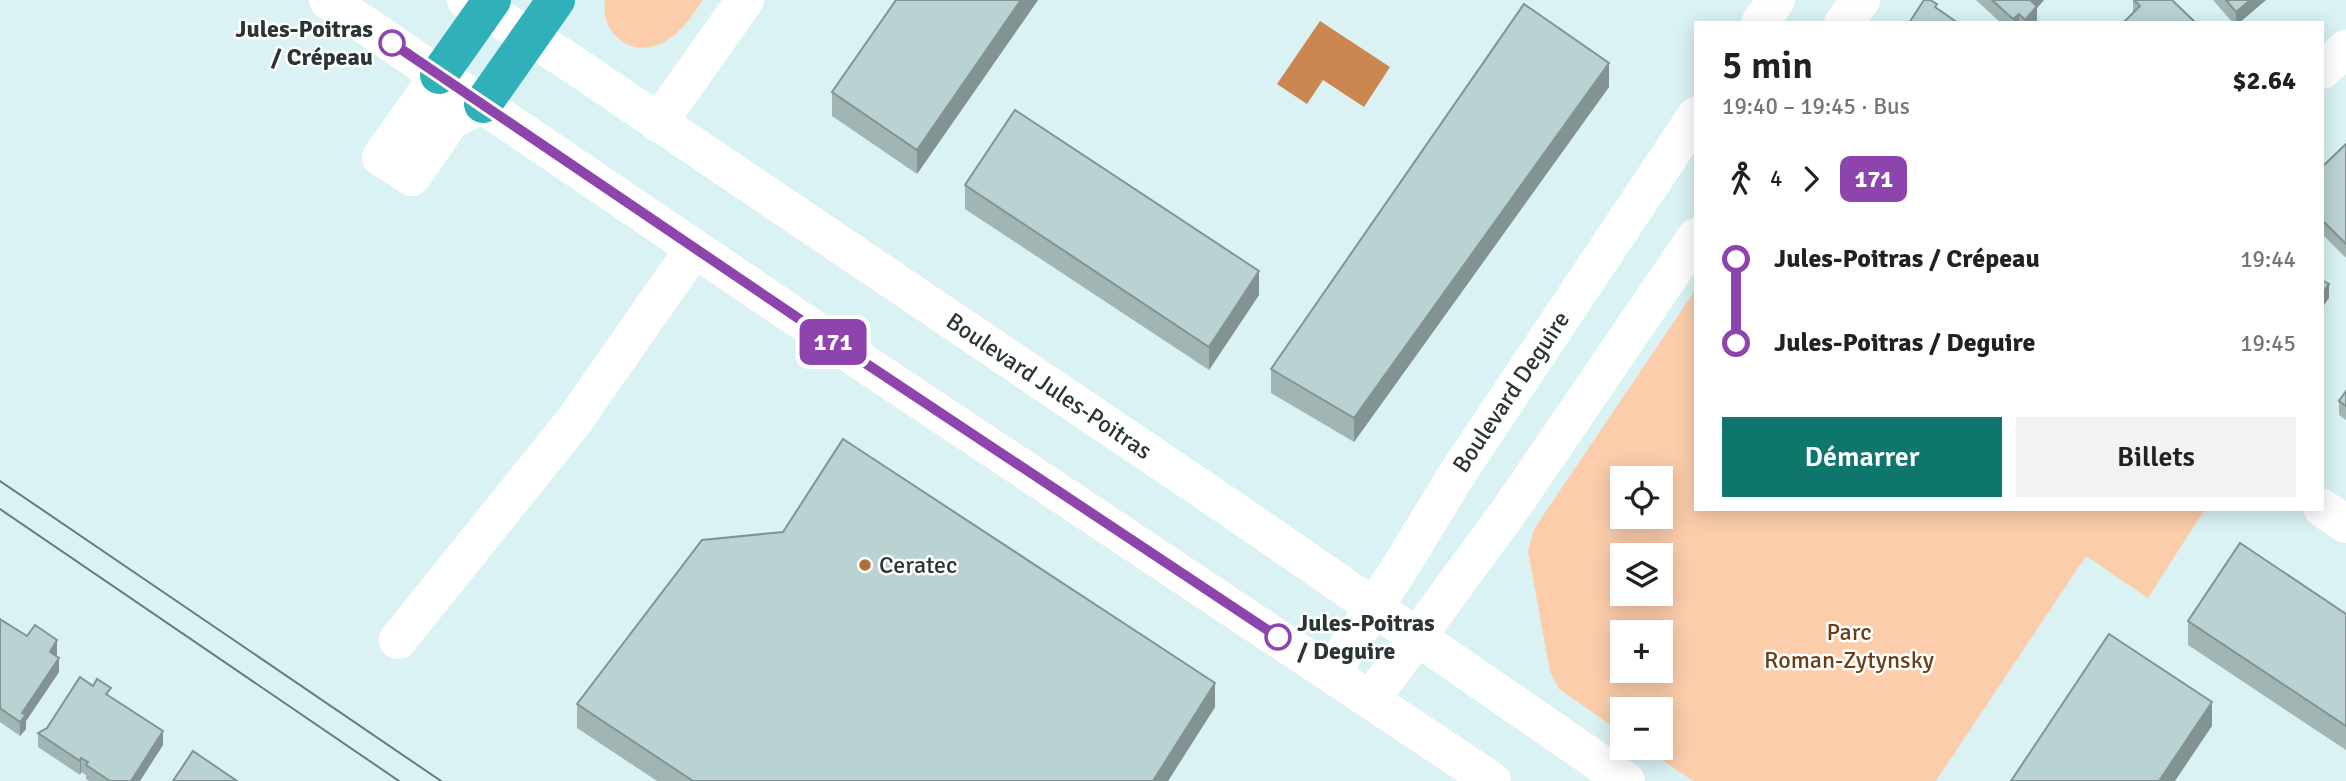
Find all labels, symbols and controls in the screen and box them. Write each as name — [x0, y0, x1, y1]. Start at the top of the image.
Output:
place label: Jules-Poitras / Crépeau — [235, 14, 373, 72]
marker: Jules-Poitras / Crépeau — [379, 30, 405, 56]
text: 5 min — [1722, 42, 1813, 89]
text: $2.64 — [2232, 65, 2296, 97]
text: 19:40 – 19:45 · Bus — [1722, 92, 1910, 121]
icon: walk — [1722, 160, 1760, 198]
icon: forward — [1792, 160, 1830, 198]
text: 4 — [1770, 164, 1782, 193]
text: 171 — [1854, 164, 1893, 194]
text: Jules-Poitras / Crépeau — [1774, 243, 2040, 275]
text: 19:44 — [2240, 245, 2296, 274]
street label: Boulevard Deguire — [1446, 305, 1576, 479]
street label: Boulevard Jules-Poitras — [941, 306, 1157, 466]
line badge: 171 — [793, 319, 873, 365]
text: 171 — [814, 327, 852, 357]
text: Jules-Poitras / Deguire — [1774, 327, 2035, 359]
text: 19:45 — [2240, 329, 2296, 358]
button: Démarrer — [1722, 417, 2002, 497]
button: Billets — [2016, 417, 2296, 497]
map controls — [1610, 466, 1673, 760]
button: locate — [1610, 466, 1673, 529]
button: layers — [1610, 543, 1673, 606]
place label: Ceratec — [879, 550, 957, 580]
marker: Ceratec — [857, 557, 873, 573]
place label: Jules-Poitras / Deguire — [1297, 608, 1435, 666]
park label: Parc Roman-Zytynsky — [1764, 617, 1934, 675]
button: + — [1610, 620, 1673, 683]
marker: Jules-Poitras / Deguire — [1265, 624, 1291, 650]
button: − — [1610, 697, 1673, 760]

